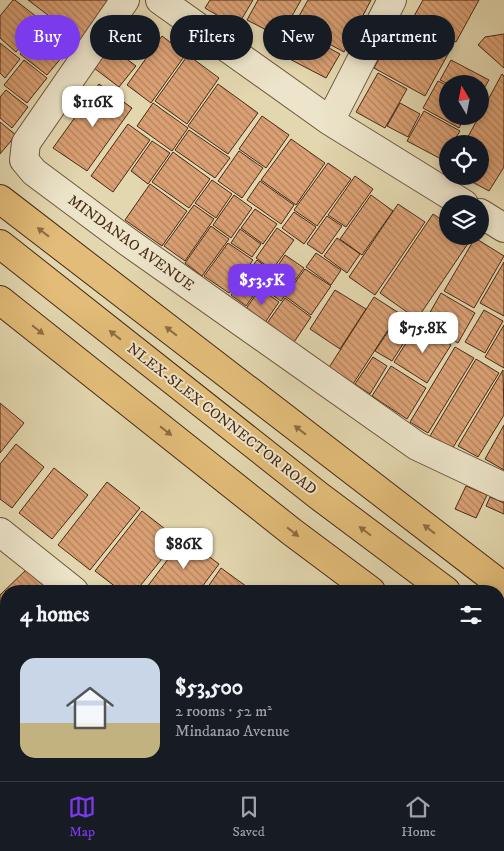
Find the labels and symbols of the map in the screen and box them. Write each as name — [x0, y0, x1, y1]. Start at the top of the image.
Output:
north arrow — [439, 75, 489, 125]
pin: $116K — [58, 86, 128, 128]
street label: MINDANAO AVENUE — [64, 191, 198, 296]
one-way arrow — [37, 226, 50, 237]
pin: $53.5K — [221, 264, 303, 306]
pin: $75.8K — [382, 312, 464, 354]
one-way arrow — [31, 325, 45, 335]
one-way arrow — [164, 326, 178, 336]
one-way arrow — [108, 329, 121, 340]
street label: NLEX-SLEX CONNECTOR ROAD — [123, 339, 321, 499]
one-way arrow — [159, 425, 172, 436]
one-way arrow — [293, 425, 307, 435]
one-way arrow — [423, 524, 436, 535]
one-way arrow — [358, 525, 371, 536]
one-way arrow — [286, 527, 299, 538]
pin: $86K — [154, 528, 214, 570]

